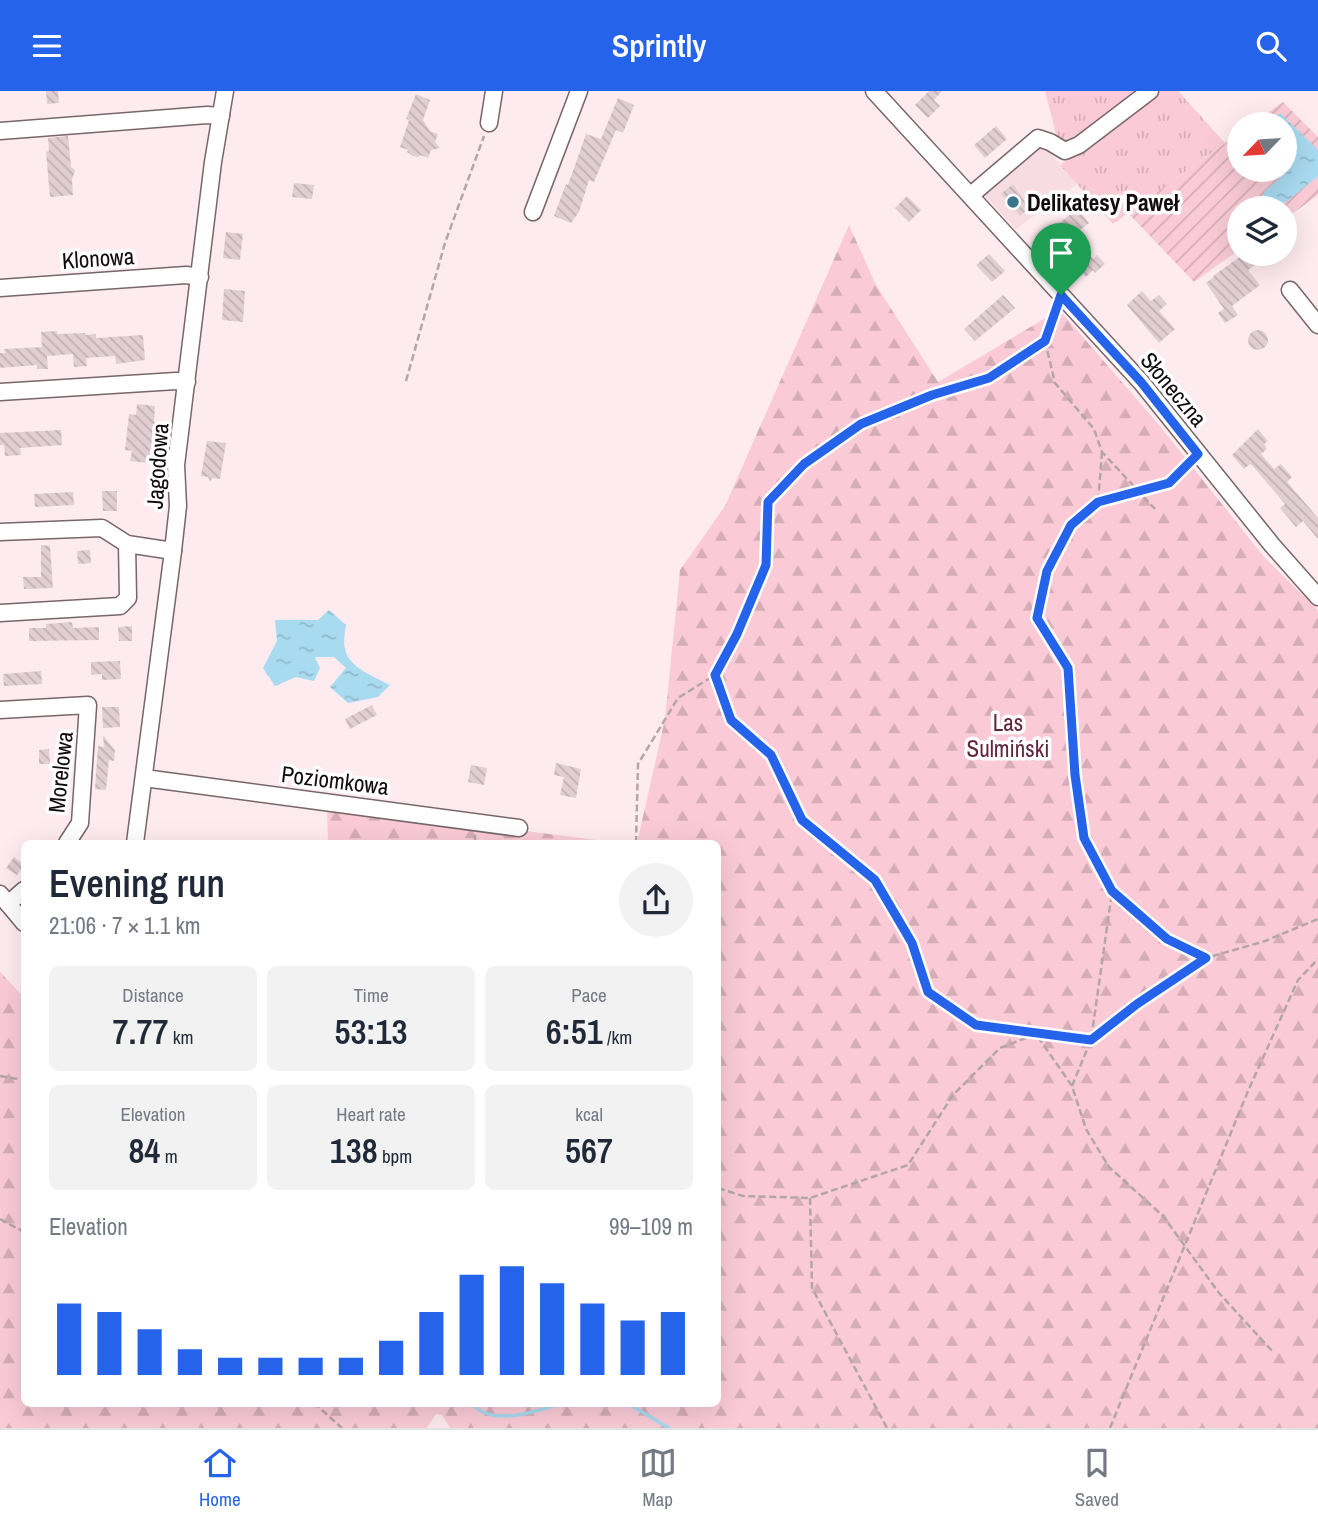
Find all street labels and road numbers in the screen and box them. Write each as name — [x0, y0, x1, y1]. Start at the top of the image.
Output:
street label: Klonowa — [61, 240, 136, 276]
street label: Słoneczna — [1134, 345, 1215, 433]
street label: Jagodowa — [139, 422, 175, 510]
street label: Morelowa — [40, 729, 80, 814]
street label: Poziomkowa — [280, 758, 391, 802]

